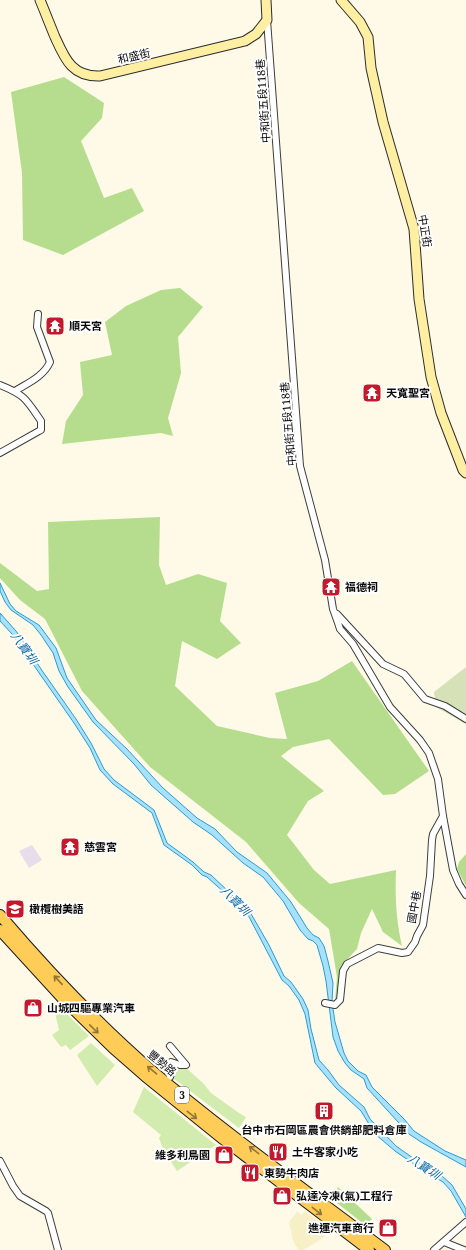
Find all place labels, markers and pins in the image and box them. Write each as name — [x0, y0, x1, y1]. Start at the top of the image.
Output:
temple icon: 順天宮 — [44, 315, 66, 337]
place label: 順天宮 — [69, 318, 102, 333]
temple icon: 天寬聖宮 — [361, 382, 383, 404]
place label: 天寬聖宮 — [386, 385, 430, 400]
temple icon: 福德祠 — [320, 576, 342, 598]
place label: 福德祠 — [345, 579, 378, 594]
temple icon: 慈雲宮 — [59, 836, 81, 858]
place label: 慈雲宮 — [84, 839, 117, 854]
school or university icon: 橄欖樹美語 — [4, 898, 26, 920]
place label: 橄欖樹美語 — [29, 901, 84, 916]
shop icon: 山城四驅專業汽車 — [22, 997, 44, 1019]
place label: 山城四驅專業汽車 — [47, 1000, 135, 1015]
building icon: 台中市石岡區農會供銷部肥料倉庫 — [313, 1100, 335, 1122]
place label: 台中市石岡區農會供銷部肥料倉庫 — [242, 1122, 407, 1137]
restaurant icon: 土牛客家小吃 — [267, 1141, 289, 1163]
shop icon: 維多利鳥園 — [213, 1144, 235, 1166]
place label: 土牛客家小吃 — [292, 1144, 358, 1159]
place label: 維多利鳥園 — [155, 1147, 210, 1162]
restaurant icon: 東勢牛肉店 — [239, 1162, 261, 1184]
place label: 東勢牛肉店 — [264, 1165, 319, 1180]
shop icon: 弘達冷凍(氣)工程行 — [271, 1185, 293, 1207]
place label: 弘達冷凍(氣)工程行 — [296, 1188, 393, 1203]
shop icon: 進運汽車商行 — [377, 1217, 399, 1239]
place label: 進運汽車商行 — [308, 1220, 374, 1235]

